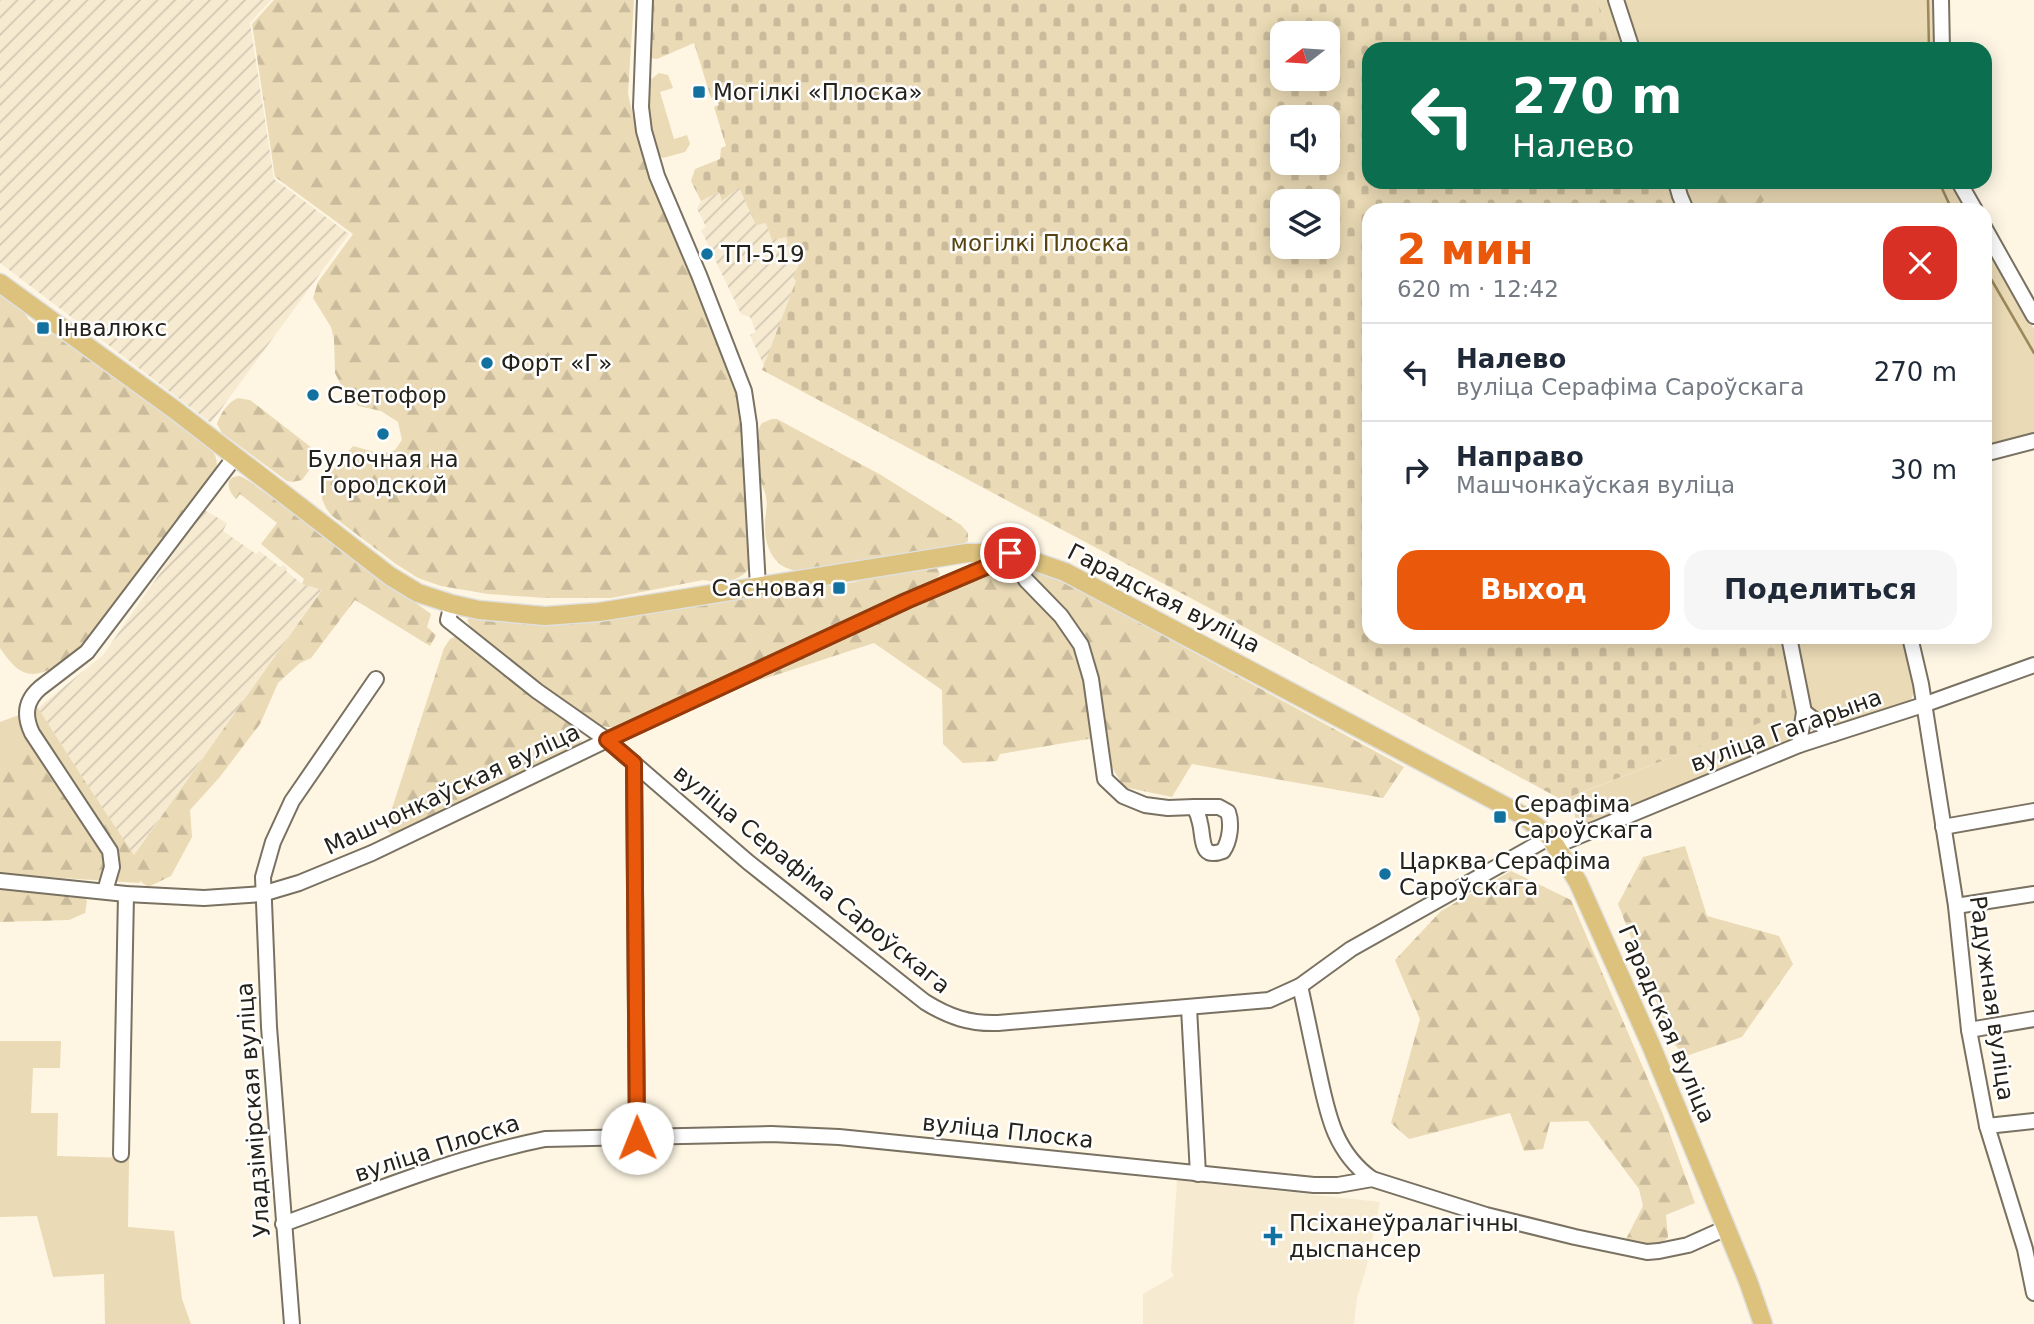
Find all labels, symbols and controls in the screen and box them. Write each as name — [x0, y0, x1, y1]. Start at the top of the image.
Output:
north arrow — [1270, 21, 1340, 91]
map controls — [1270, 21, 1340, 259]
text: 270 m — [1512, 68, 1682, 125]
icon: left — [1397, 70, 1488, 161]
place label: Могілкі «Плоска» — [713, 79, 923, 105]
marker: Могілкі «Плоска» — [691, 84, 707, 100]
button: sound — [1270, 105, 1340, 175]
text: Налево — [1512, 127, 1634, 165]
button: layers — [1270, 189, 1340, 259]
text: 2 мин — [1397, 225, 1534, 274]
button: close — [1883, 226, 1957, 300]
park label: могілкі Плоска — [951, 230, 1129, 256]
place label: ТП-519 — [720, 241, 805, 267]
marker: ТП-519 — [699, 246, 715, 262]
text: 620 m · 12:42 — [1397, 276, 1559, 302]
place label: Інвалюкс — [57, 315, 167, 341]
marker: Інвалюкс — [35, 320, 51, 336]
text: Налево — [1456, 344, 1566, 374]
place label: Форт «Г» — [501, 350, 612, 376]
icon: left — [1397, 353, 1435, 391]
marker: Форт «Г» — [479, 355, 495, 371]
text: 270 m — [1874, 357, 1957, 387]
text: вуліца Серафіма Сароўскага — [1456, 374, 1804, 400]
place label: Светофор — [327, 382, 447, 408]
marker: Светофор — [305, 387, 321, 403]
marker: Булочная на Городской — [375, 426, 391, 442]
text: Направо — [1456, 442, 1584, 472]
place label: Булочная на Городской — [307, 446, 459, 498]
icon: right — [1397, 451, 1435, 489]
text: 30 m — [1890, 455, 1957, 485]
text: Машчонкаўская вуліца — [1456, 472, 1735, 498]
pin — [980, 523, 1040, 583]
icon: arrive — [991, 534, 1029, 572]
street label: Гарадская вуліца — [1063, 538, 1265, 658]
button: Выход — [1397, 550, 1670, 630]
button: Поделиться — [1684, 550, 1957, 630]
place label: Сасновая — [712, 575, 825, 601]
marker: Сасновая — [831, 580, 847, 596]
street label: вуліца Гагарына — [1687, 683, 1885, 777]
street label: Машчонкаўская вуліца — [320, 718, 584, 860]
street label: вуліца Серафіма Сароўскага — [668, 759, 956, 999]
place label: Серафіма Сароўскага — [1514, 791, 1653, 843]
marker: Серафіма Сароўскага — [1492, 809, 1508, 825]
place label: Царква Серафіма Сароўскага — [1399, 848, 1611, 900]
marker: Царква Серафіма Сароўскага — [1377, 866, 1393, 882]
street label: Радужная вуліца — [1965, 894, 2019, 1102]
street label: Гарадская вуліца — [1614, 921, 1720, 1127]
street label: Уладзімірская вуліца — [231, 982, 275, 1238]
position arrow — [600, 1101, 674, 1175]
street label: вуліца Плоска — [351, 1109, 523, 1187]
street label: вуліца Плоска — [921, 1109, 1095, 1153]
place label: Псіханеўралагічны дыспансер — [1289, 1210, 1519, 1262]
marker: Псіханеўралагічны дыспансер — [1263, 1226, 1283, 1246]

